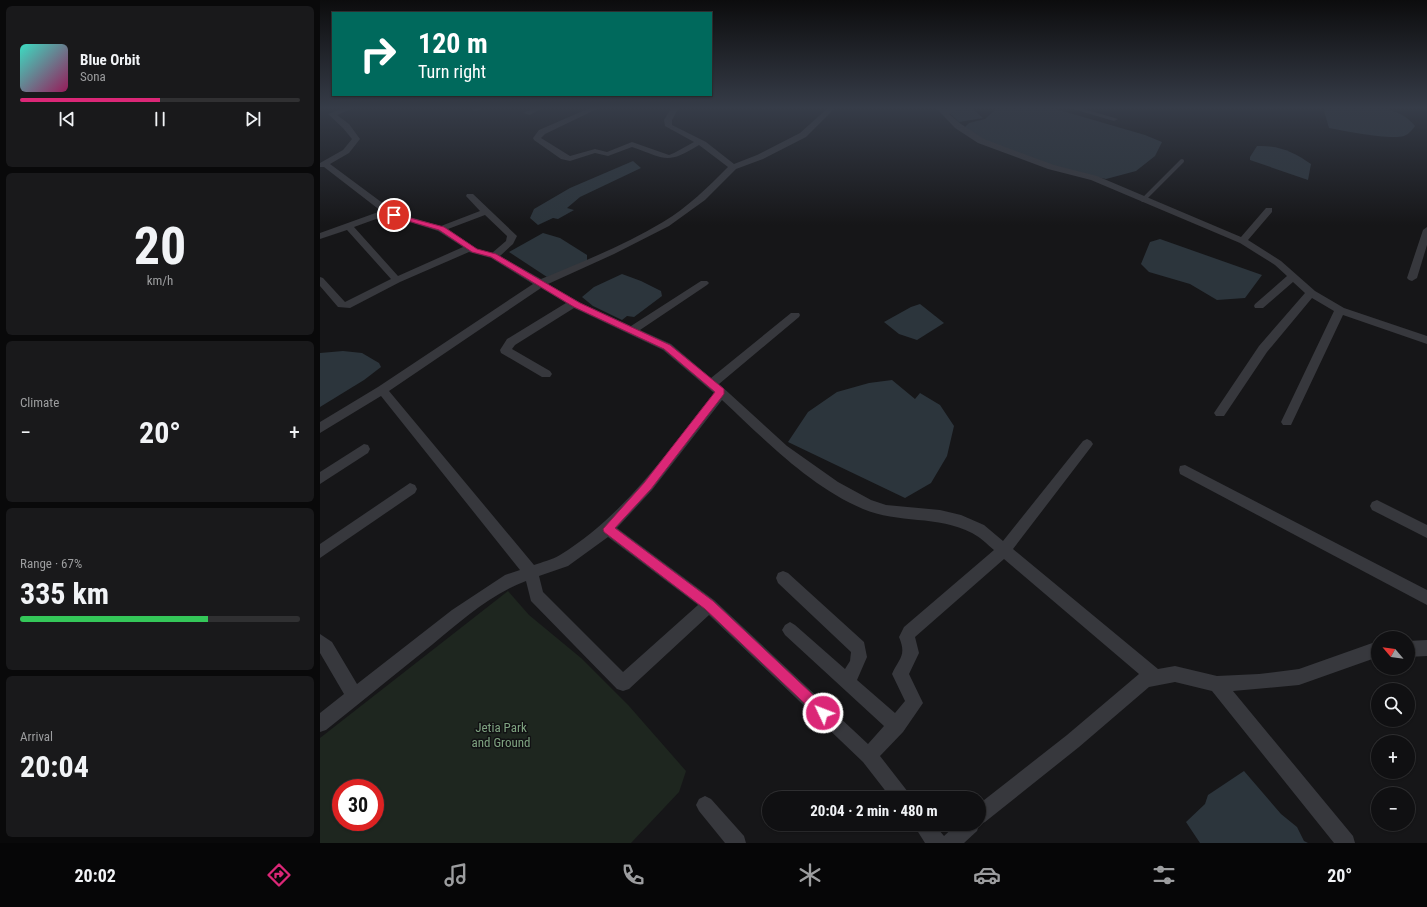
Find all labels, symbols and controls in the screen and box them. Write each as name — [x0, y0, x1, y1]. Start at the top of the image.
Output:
text: 120 m — [418, 27, 488, 60]
icon: right — [352, 28, 404, 80]
text: Blue Orbit — [80, 51, 140, 69]
text: Turn right — [418, 61, 486, 82]
text: Sona — [80, 69, 106, 84]
icon: previous — [56, 108, 78, 130]
icon: pause — [149, 108, 171, 130]
icon: next — [242, 108, 264, 130]
pin — [377, 198, 411, 232]
icon: arrive — [383, 204, 405, 226]
text: 20 — [134, 216, 186, 277]
text: km/h — [147, 273, 173, 288]
text: Climate — [20, 395, 59, 410]
text: 20° — [139, 415, 181, 450]
text: − — [20, 420, 31, 445]
text: + — [289, 420, 300, 445]
text: Range · 67% — [20, 556, 82, 571]
text: 335 km — [20, 576, 109, 611]
north arrow — [1371, 631, 1415, 675]
map controls — [1371, 631, 1415, 831]
button: search — [1371, 683, 1415, 727]
position arrow — [802, 692, 844, 734]
park label: Jetia Park and Ground — [471, 720, 531, 750]
text: Arrival — [20, 729, 53, 744]
button: + — [1371, 735, 1415, 779]
text: 20:04 — [20, 749, 89, 784]
speed limit sign: 30 — [332, 779, 384, 831]
button: − — [1371, 787, 1415, 831]
text: 20:04 · 2 min · 480 m — [810, 802, 938, 820]
icon: directions — [265, 861, 293, 889]
icon: music — [442, 861, 470, 889]
icon: phone — [619, 861, 647, 889]
icon: climate — [796, 861, 824, 889]
icon: car — [973, 861, 1001, 889]
icon: filters — [1150, 861, 1178, 889]
text: 20:02 — [75, 865, 116, 886]
text: 20° — [1327, 865, 1352, 886]

